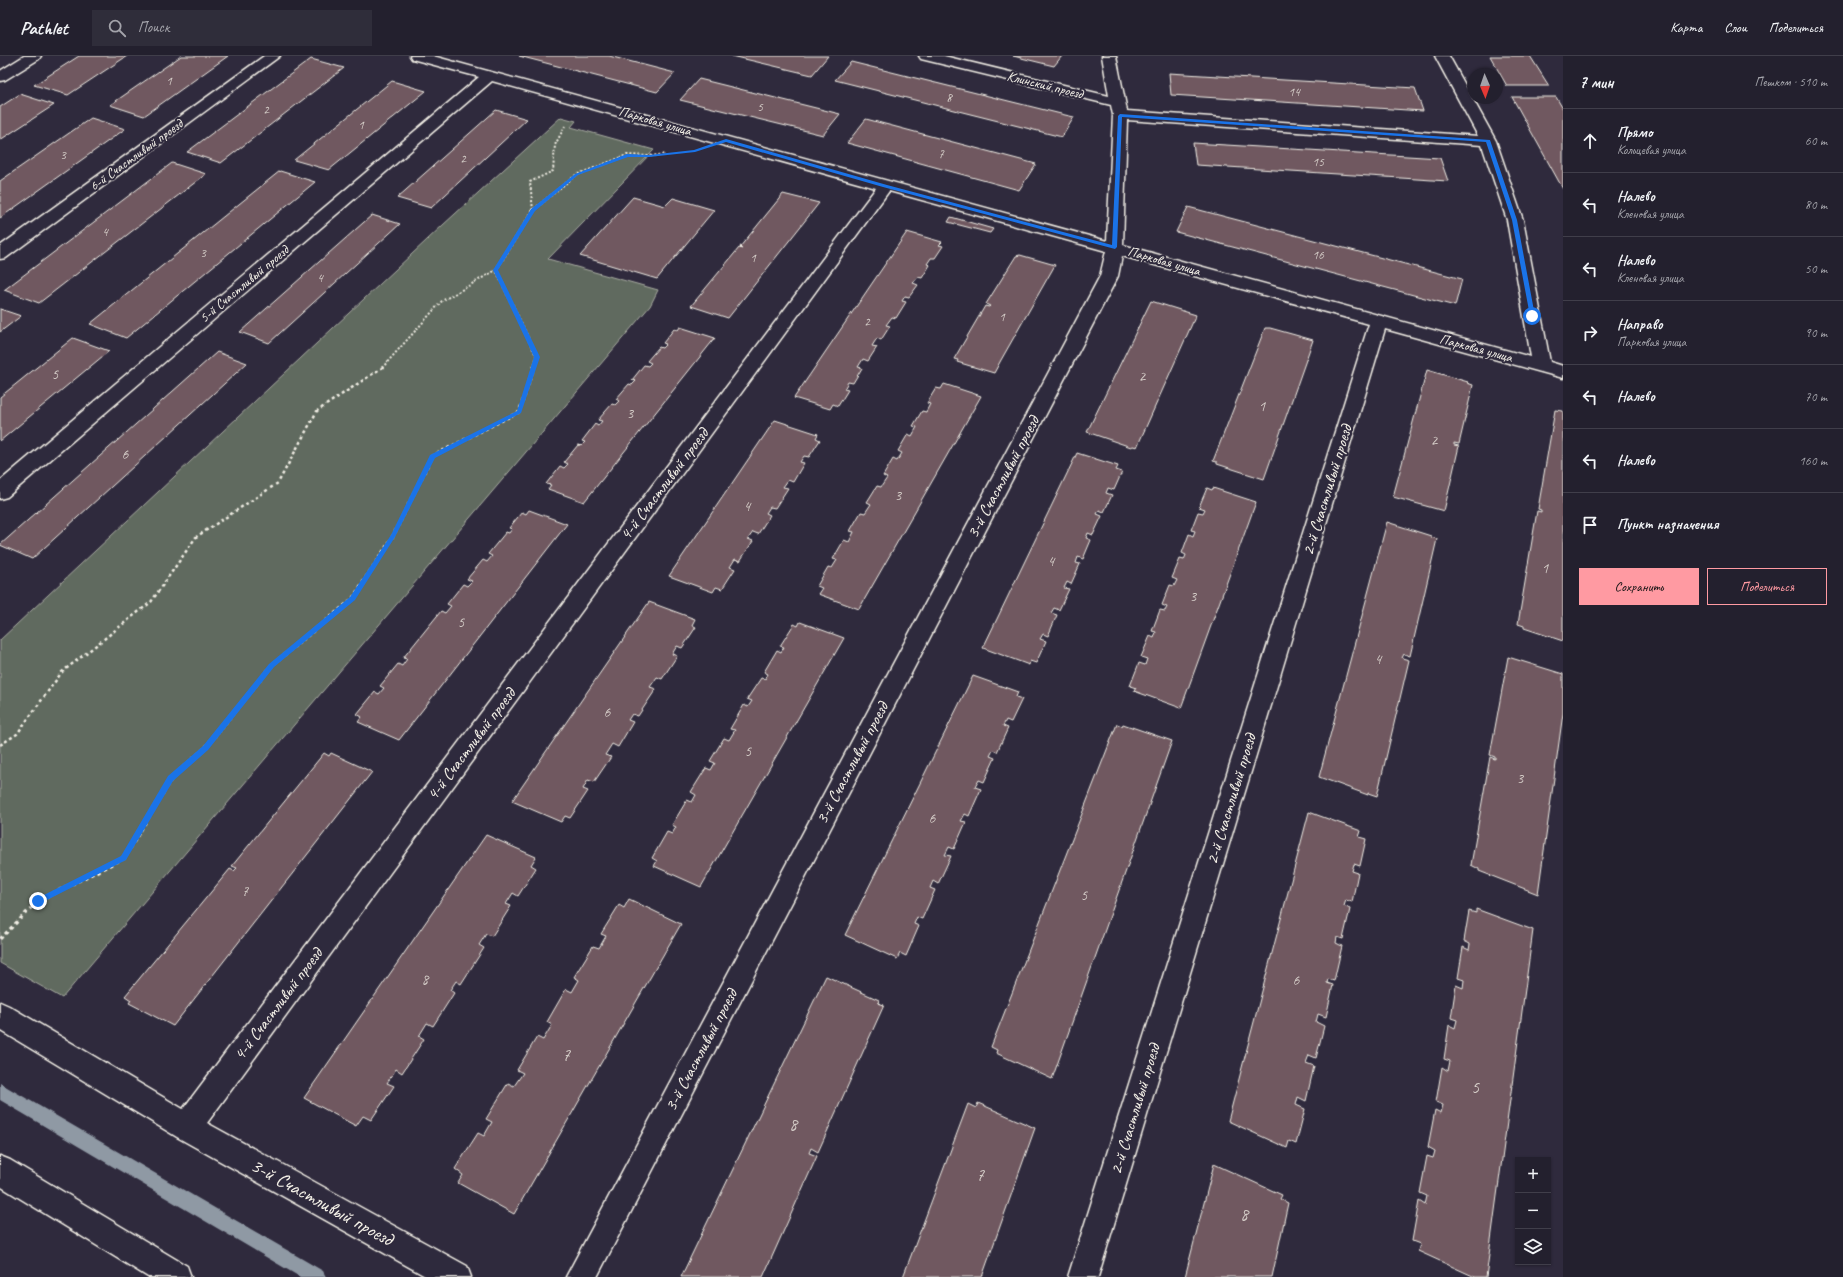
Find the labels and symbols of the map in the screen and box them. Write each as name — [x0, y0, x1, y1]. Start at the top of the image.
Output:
street label: Клинский проезд — [1005, 67, 1087, 103]
north arrow — [1467, 68, 1503, 104]
house number: 1 — [166, 73, 173, 89]
house number: 14 — [1288, 84, 1301, 100]
house number: 8 — [946, 90, 953, 106]
house number: 5 — [757, 99, 764, 115]
house number: 2 — [263, 102, 270, 118]
street label: Парковая улица — [617, 103, 694, 140]
street label: 6-й Счастливый проезд — [86, 114, 188, 195]
house number: 1 — [358, 117, 365, 133]
house number: 7 — [938, 146, 945, 162]
house number: 3 — [60, 147, 67, 163]
house number: 2 — [460, 151, 467, 167]
house number: 15 — [1312, 154, 1325, 170]
house number: 4 — [102, 224, 109, 240]
street label: 5-й Счастливый проезд — [196, 240, 294, 326]
street label: Парковая улица — [1126, 243, 1203, 280]
house number: 3 — [200, 245, 207, 261]
house number: 16 — [1312, 247, 1325, 263]
house number: 1 — [750, 250, 757, 266]
house number: 4 — [317, 270, 324, 286]
route start — [1523, 307, 1541, 325]
house number: 1 — [999, 309, 1006, 325]
house number: 2 — [864, 314, 871, 330]
street label: Парковая улица — [1438, 330, 1515, 366]
house number: 5 — [52, 365, 60, 384]
house number: 2 — [1139, 367, 1147, 386]
house number: 1 — [1259, 397, 1267, 416]
house number: 3 — [627, 404, 635, 423]
street label: 3-й Счастливый проезд — [962, 411, 1045, 542]
street label: 2-й Счастливый проезд — [1297, 420, 1357, 558]
street label: 4-й Счастливый проезд — [615, 422, 714, 544]
house number: 2 — [1431, 431, 1439, 450]
house number: 6 — [122, 445, 130, 464]
house number: 3 — [895, 486, 903, 505]
house number: 4 — [744, 497, 752, 516]
house number: 4 — [1048, 552, 1056, 571]
house number: 1 — [1542, 559, 1550, 578]
house number: 3 — [1190, 587, 1198, 606]
house number: 5 — [458, 613, 466, 632]
house number: 4 — [1375, 650, 1383, 669]
street label: 4-й Счастливый проезд — [422, 682, 521, 804]
street label: 3-й Счастливый проезд — [811, 697, 894, 828]
house number: 6 — [604, 703, 612, 722]
street label: 2-й Счастливый проезд — [1201, 729, 1261, 867]
house number: 5 — [745, 742, 753, 761]
house number: 3 — [1517, 769, 1525, 788]
house number: 6 — [929, 809, 937, 828]
house number: 7 — [242, 882, 250, 901]
house number: 5 — [1081, 886, 1089, 905]
route end — [29, 892, 47, 910]
street label: 4-й Счастливый проезд — [229, 942, 328, 1064]
house number: 8 — [422, 970, 430, 989]
house number: 6 — [1293, 971, 1301, 990]
street label: 3-й Счастливый проезд — [660, 984, 743, 1115]
street label: 2-й Счастливый проезд — [1105, 1039, 1165, 1177]
house number: 7 — [562, 1044, 571, 1066]
house number: 5 — [1471, 1076, 1480, 1098]
house number: 8 — [789, 1113, 799, 1135]
street label: 3-й Счастливый проезд — [246, 1153, 399, 1252]
house number: 7 — [976, 1164, 985, 1186]
house number: 8 — [1240, 1203, 1250, 1225]

